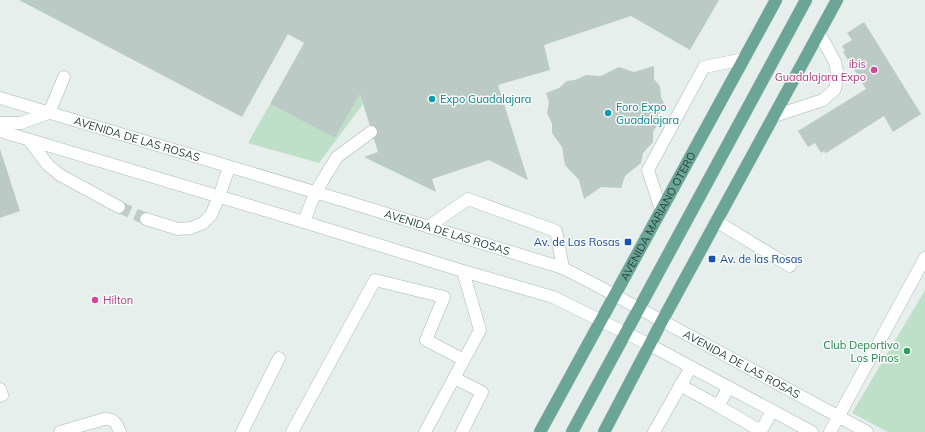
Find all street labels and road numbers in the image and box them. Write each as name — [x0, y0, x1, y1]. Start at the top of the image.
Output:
street label: AVENIDA DE LAS ROSAS — [72, 114, 202, 164]
street label: AVENIDA MARIANO OTERO — [617, 149, 699, 283]
street label: AVENIDA DE LAS ROSAS — [383, 207, 512, 258]
street label: AVENIDA DE LAS ROSAS — [681, 327, 803, 401]

